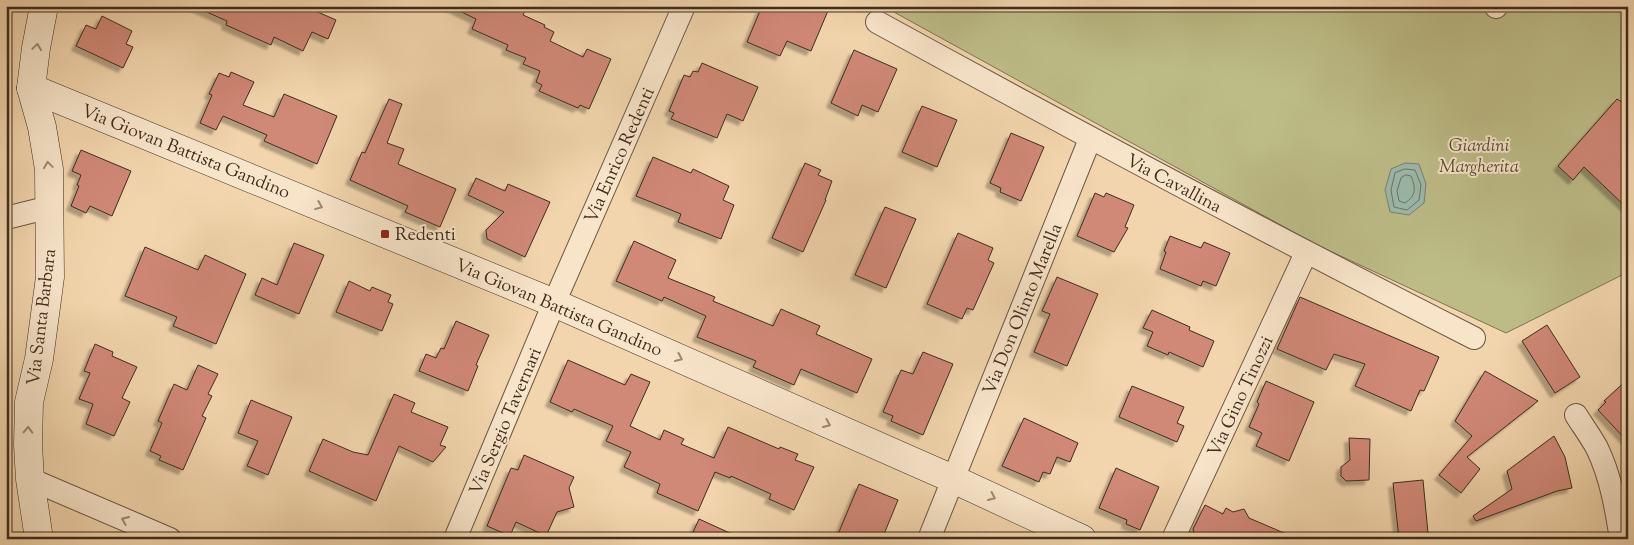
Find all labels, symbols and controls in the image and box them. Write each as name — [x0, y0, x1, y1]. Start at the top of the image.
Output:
one-way arrow — [31, 43, 41, 51]
street label: Via Enrico Redenti — [579, 84, 663, 228]
street label: Via Giovan Battista Gandino — [77, 99, 294, 207]
park label: Giardini Margherita — [1439, 134, 1519, 181]
street label: Via Cavallina — [1121, 149, 1225, 221]
one-way arrow — [43, 161, 54, 169]
one-way arrow — [314, 200, 323, 211]
street label: Via Don Olinto Marella — [978, 220, 1070, 399]
place label: Redenti — [395, 223, 456, 249]
marker: Redenti — [379, 228, 391, 240]
street label: Via Santa Barbara — [22, 247, 64, 387]
street label: Via Giovan Battista Gandino — [450, 253, 666, 364]
street label: Via Gino Tinozzi — [1202, 332, 1281, 462]
street label: Via Sergio Tavernari — [464, 344, 550, 499]
one-way arrow — [674, 352, 683, 363]
one-way arrow — [822, 417, 831, 428]
one-way arrow — [23, 426, 34, 434]
one-way arrow — [987, 491, 996, 501]
one-way arrow — [121, 515, 130, 526]

